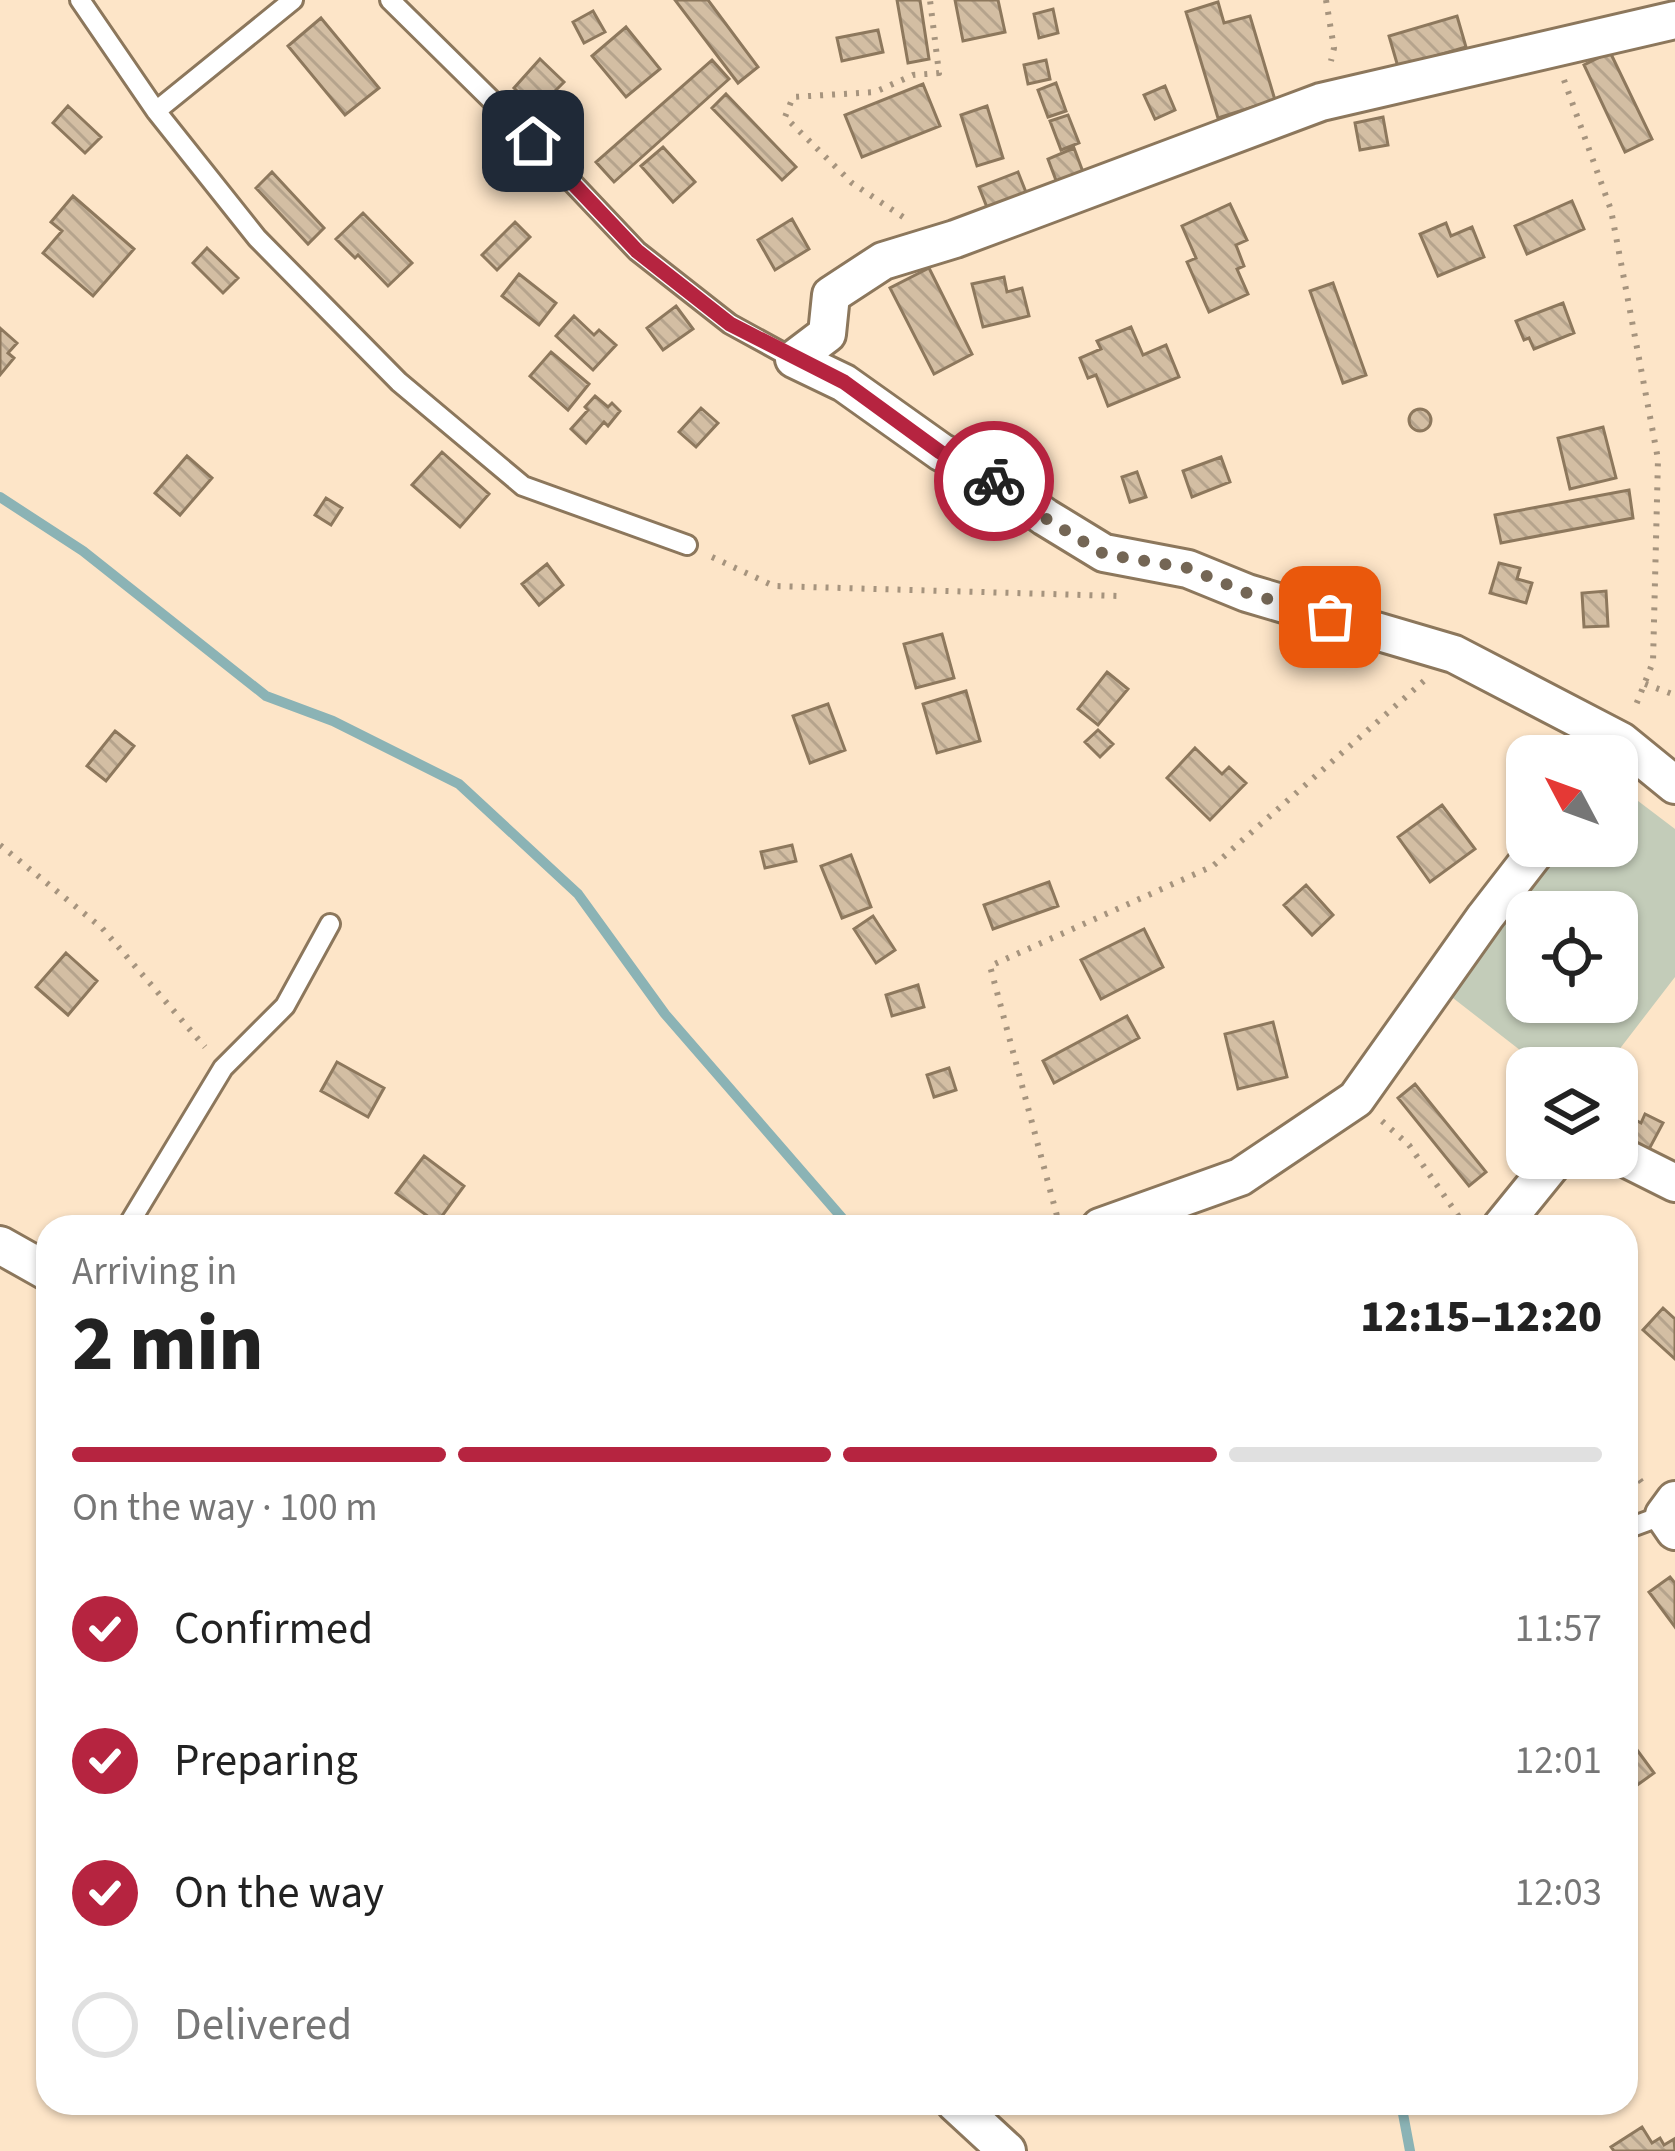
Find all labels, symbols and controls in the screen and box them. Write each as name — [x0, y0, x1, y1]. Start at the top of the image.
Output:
pin — [482, 90, 584, 192]
icon: home — [500, 108, 566, 174]
courier — [934, 421, 1054, 541]
icon: bike — [961, 448, 1027, 514]
pin — [1279, 566, 1381, 668]
icon: bag — [1297, 584, 1363, 650]
north arrow — [1506, 735, 1638, 867]
map controls — [1506, 735, 1638, 1179]
button: locate — [1506, 891, 1638, 1023]
button: layers — [1506, 1047, 1638, 1179]
text: Arriving in — [72, 1244, 237, 1300]
text: 12:15–12:20 — [1360, 1285, 1602, 1349]
text: 2 min — [72, 1289, 264, 1400]
text: On the way · 100 m — [72, 1480, 378, 1536]
icon: check — [72, 1596, 138, 1662]
text: Confirmed — [174, 1597, 373, 1661]
text: 11:57 — [1515, 1601, 1602, 1657]
icon: check — [72, 1728, 138, 1794]
text: Preparing — [174, 1729, 358, 1793]
text: 12:01 — [1515, 1733, 1602, 1789]
icon: check — [72, 1860, 138, 1926]
text: On the way — [174, 1861, 384, 1925]
text: 12:03 — [1515, 1865, 1602, 1921]
text: Delivered — [174, 1993, 352, 2057]

